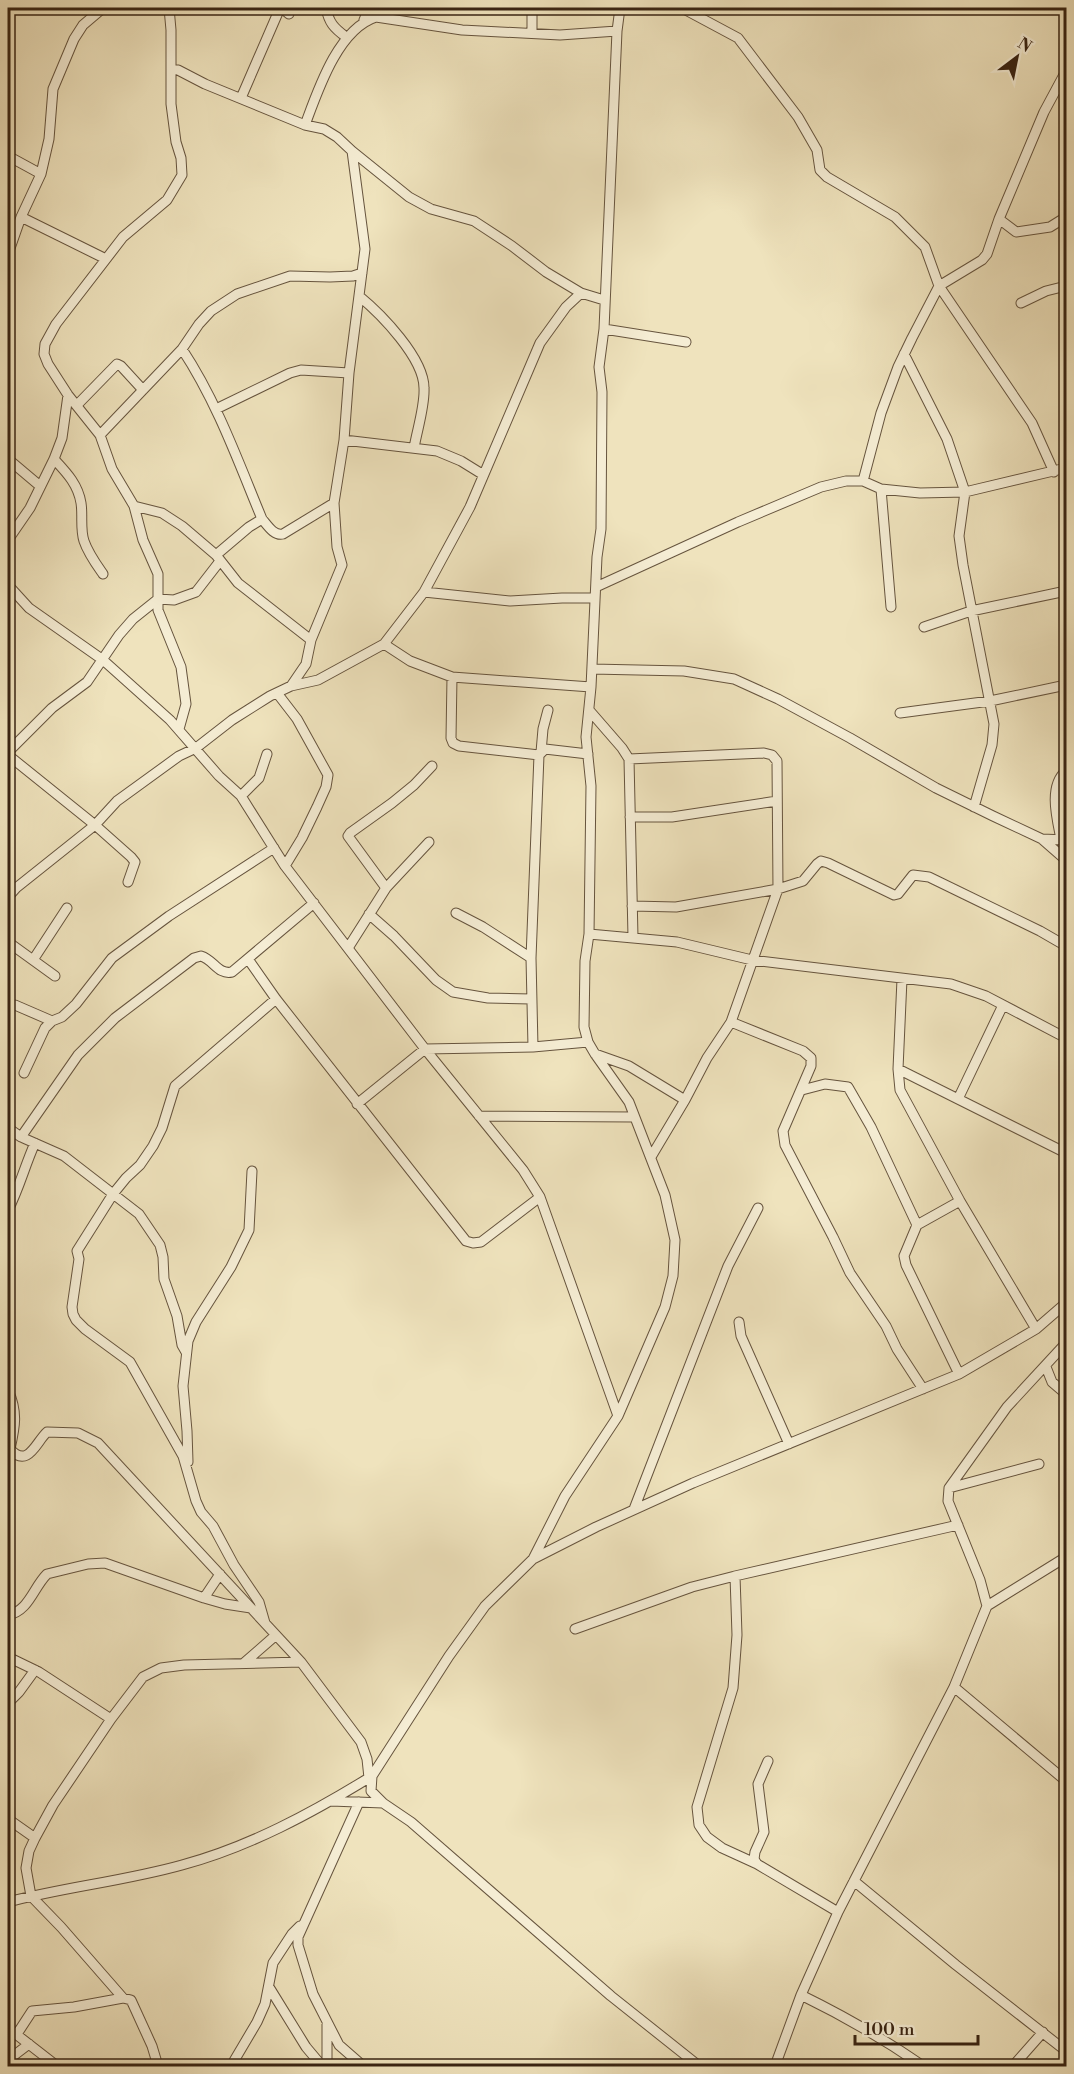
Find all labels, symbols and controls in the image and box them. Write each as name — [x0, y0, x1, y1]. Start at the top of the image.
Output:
north arrow — [987, 27, 1047, 87]
text: N — [1014, 33, 1035, 57]
scale bar — [855, 2008, 978, 2046]
text: 100 m — [864, 2018, 915, 2041]

